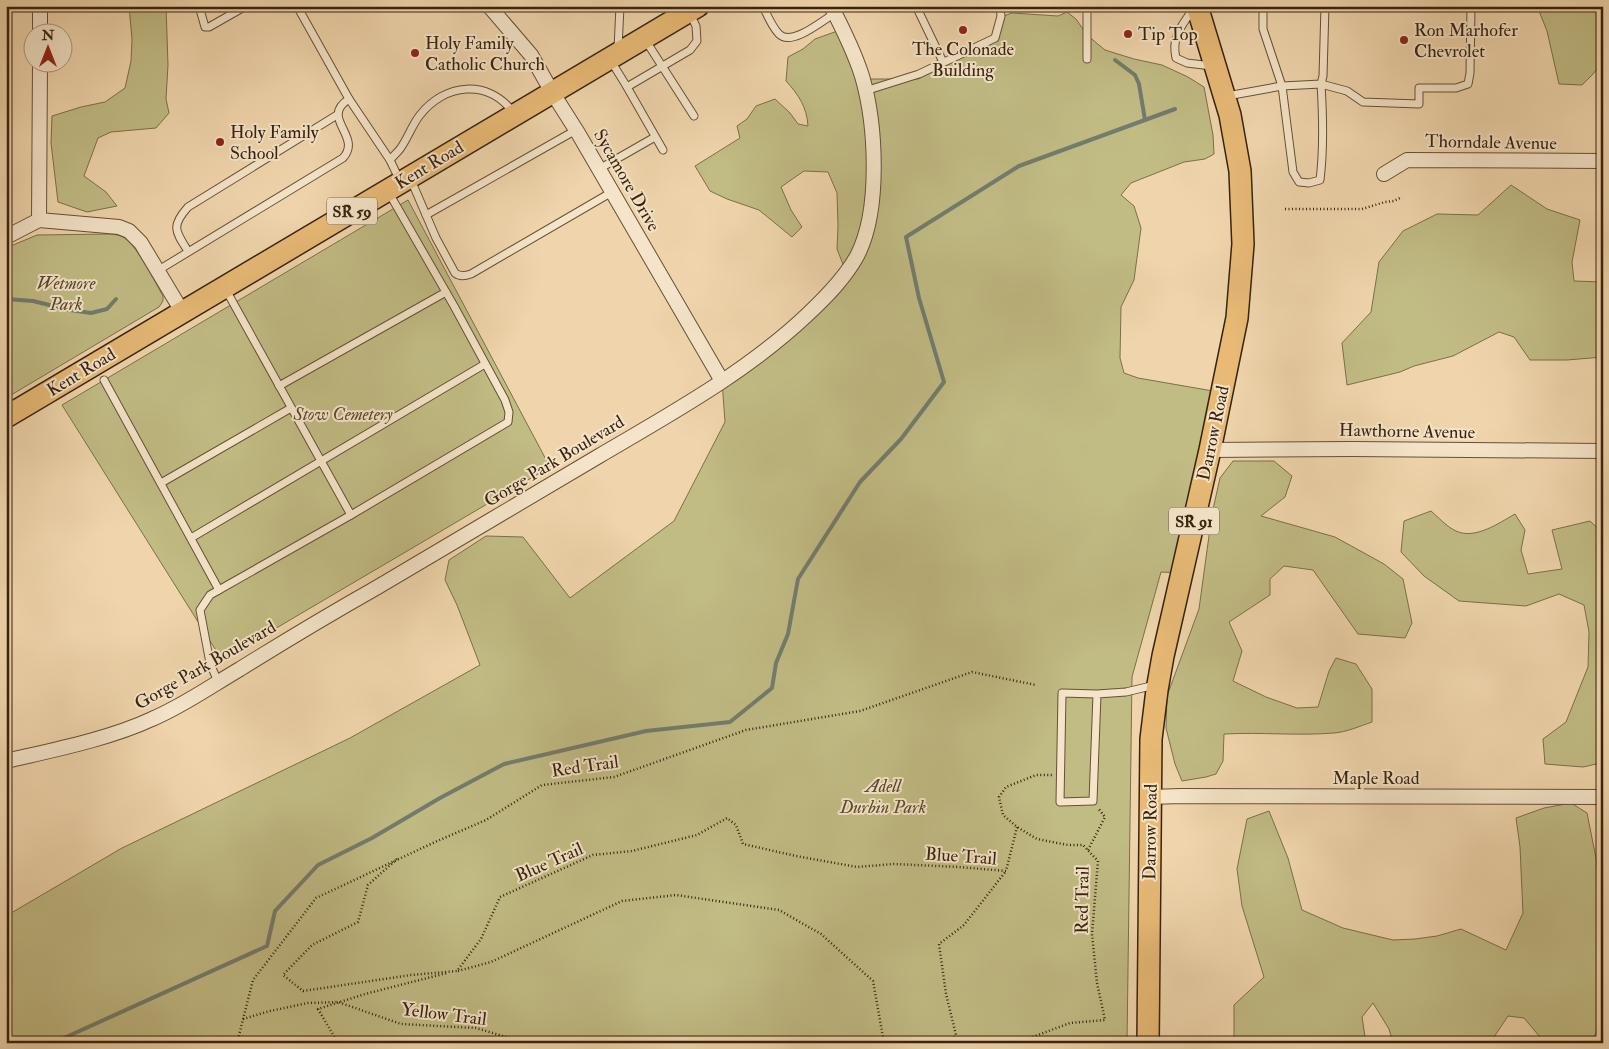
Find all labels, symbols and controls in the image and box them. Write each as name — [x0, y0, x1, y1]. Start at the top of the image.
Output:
place label: Ron Marhofer Chevrolet — [1414, 19, 1518, 63]
north arrow — [22, 22, 72, 72]
place label: Tip Top — [1138, 23, 1198, 46]
marker: The Colonade Building — [957, 24, 969, 36]
text: N — [41, 27, 55, 44]
marker: Tip Top — [1122, 28, 1134, 40]
place label: Holy Family Catholic Church — [425, 32, 545, 76]
marker: Ron Marhofer Chevrolet — [1398, 34, 1410, 46]
place label: The Colonade Building — [912, 38, 1015, 82]
marker: Holy Family Catholic Church — [409, 47, 421, 59]
place label: Holy Family School — [230, 121, 320, 165]
street label: Sycamore Drive — [588, 125, 665, 236]
street label: Thorndale Avenue — [1425, 130, 1557, 155]
marker: Holy Family School — [214, 136, 226, 148]
street label: Kent Road — [391, 136, 468, 195]
road number: SR 59 — [327, 198, 377, 225]
park label: Wetmore Park — [36, 272, 97, 316]
street label: Kent Road — [43, 343, 120, 402]
street label: Darrow Road — [1192, 383, 1235, 483]
park label: Stow Cemetery — [292, 403, 393, 426]
street label: Gorge Park Boulevard — [480, 410, 629, 512]
street label: Hawthorne Avenue — [1339, 419, 1476, 444]
road number: SR 91 — [1169, 508, 1219, 534]
street label: Gorge Park Boulevard — [130, 616, 280, 715]
street label: Red Trail — [550, 750, 621, 783]
street label: Maple Road — [1332, 767, 1420, 790]
park label: Adell Durbin Park — [839, 775, 926, 819]
street label: Darrow Road — [1138, 783, 1163, 880]
street label: Blue Trail — [512, 837, 587, 888]
street label: Blue Trail — [924, 843, 998, 871]
street label: Red Trail — [1070, 866, 1095, 934]
street label: Yellow Trail — [400, 998, 488, 1031]

